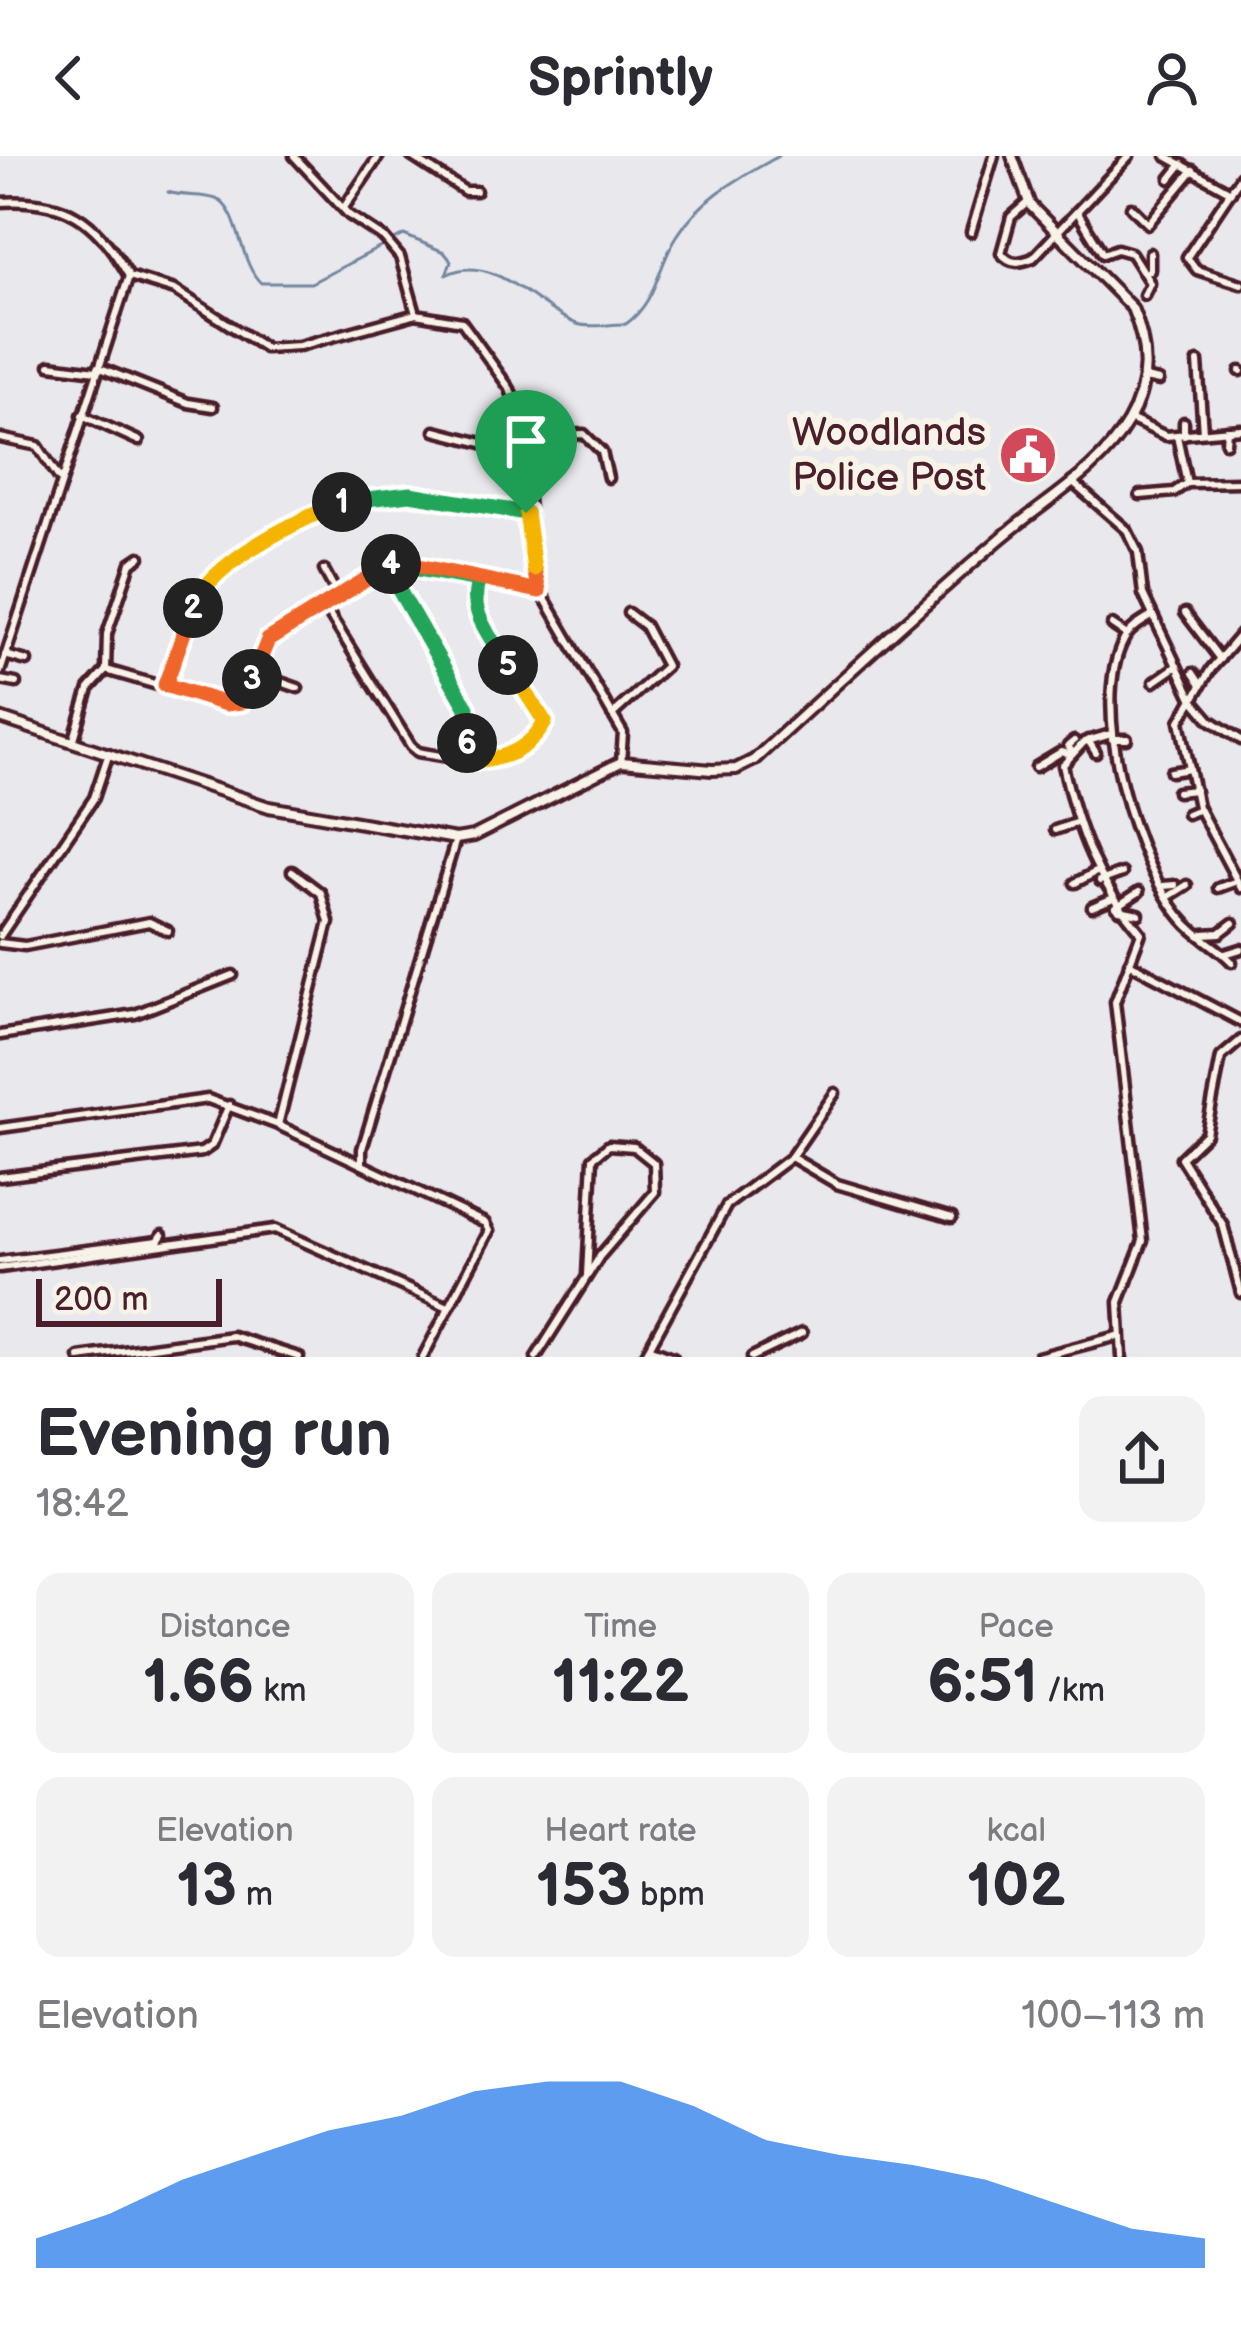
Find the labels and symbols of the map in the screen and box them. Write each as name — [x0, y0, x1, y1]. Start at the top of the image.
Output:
pin — [475, 390, 577, 513]
place label: Woodlands Police Post — [792, 410, 986, 502]
public building icon: Woodlands Police Post — [997, 424, 1059, 486]
pin: 1 — [312, 472, 372, 532]
pin: 4 — [361, 534, 421, 594]
pin: 2 — [163, 578, 223, 638]
pin: 5 — [478, 635, 538, 695]
pin: 3 — [222, 649, 282, 709]
pin: 6 — [437, 713, 497, 773]
scale bar — [36, 1273, 222, 1326]

